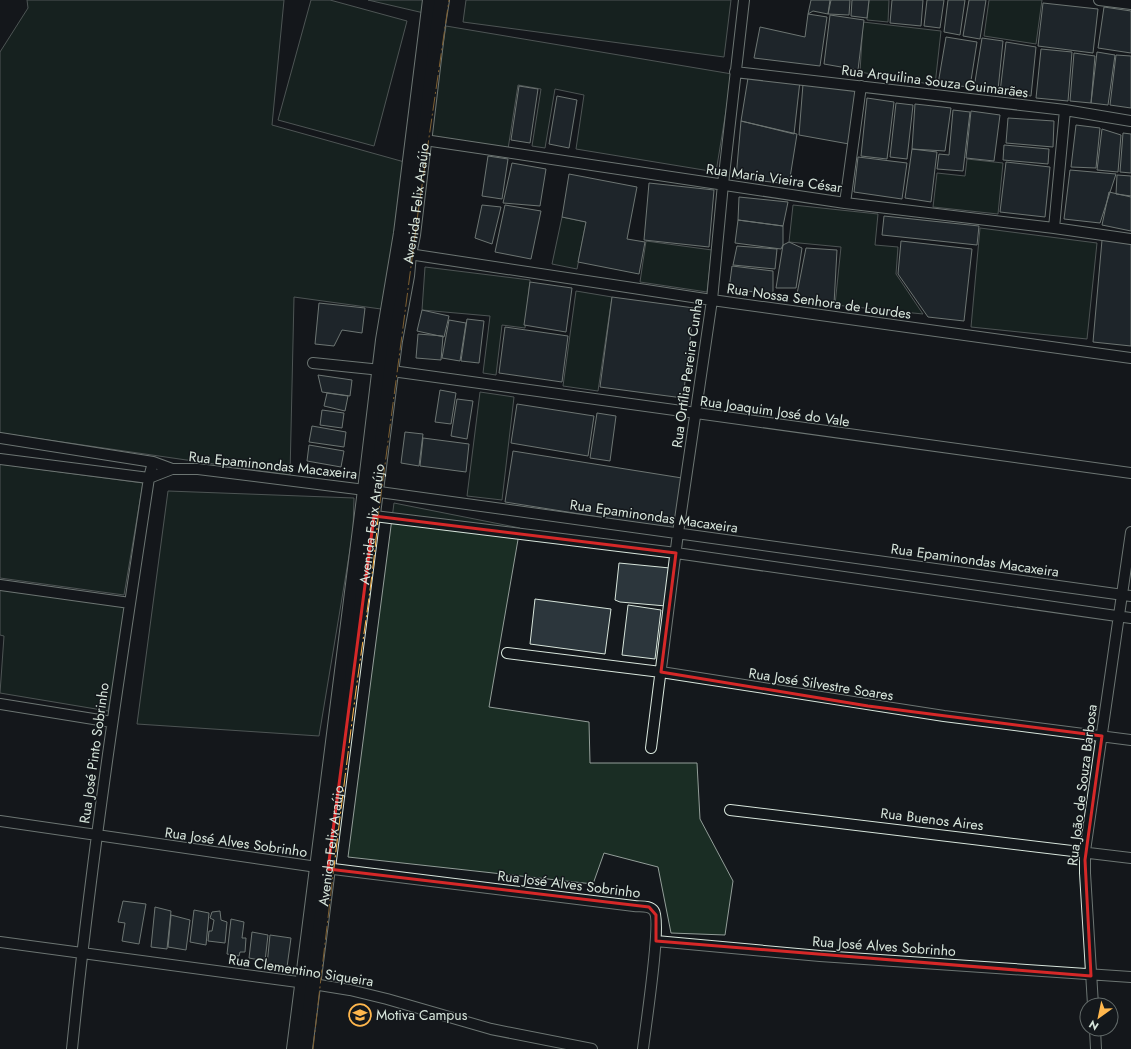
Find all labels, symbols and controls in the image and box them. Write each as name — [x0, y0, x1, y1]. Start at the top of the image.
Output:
street label: Rua Arquilina Souza Guimarães — [840, 60, 1030, 102]
street label: Avenida Felix Araújo — [398, 142, 434, 265]
street label: Rua Maria Vieira César — [705, 159, 843, 197]
street label: Rua Nossa Senhora de Lourdes — [725, 278, 913, 324]
street label: Rua Ortília Pereira Cunha — [667, 297, 707, 449]
street label: Rua Joaquim José do Vale — [699, 391, 851, 431]
street label: Rua Epaminondas Macaxeira — [188, 446, 358, 484]
street label: Avenida Felix Araújo — [354, 462, 389, 586]
street label: Rua Epaminondas Macaxeira — [569, 494, 739, 538]
street label: Rua Epaminondas Macaxeira — [890, 538, 1060, 582]
street label: Rua José Silvestre Soares — [747, 663, 895, 705]
street label: Rua José Pinto Sobrinho — [74, 681, 114, 825]
street label: Rua João de Souza Barbosa — [1062, 703, 1102, 867]
street label: Avenida Felix Araújo — [313, 784, 348, 907]
street label: Rua Buenos Aires — [879, 803, 985, 835]
street label: Rua José Alves Sobrinho — [163, 822, 309, 862]
street label: Rua José Alves Sobrinho — [496, 865, 642, 903]
street label: Rua José Alves Sobrinho — [812, 931, 957, 961]
street label: Rua Clementino Siqueira — [227, 949, 375, 991]
north arrow — [1079, 997, 1119, 1037]
school or university icon: Motiva Campus — [347, 1002, 373, 1028]
place label: Motiva Campus — [376, 1005, 468, 1025]
text: N — [1086, 1016, 1102, 1034]

